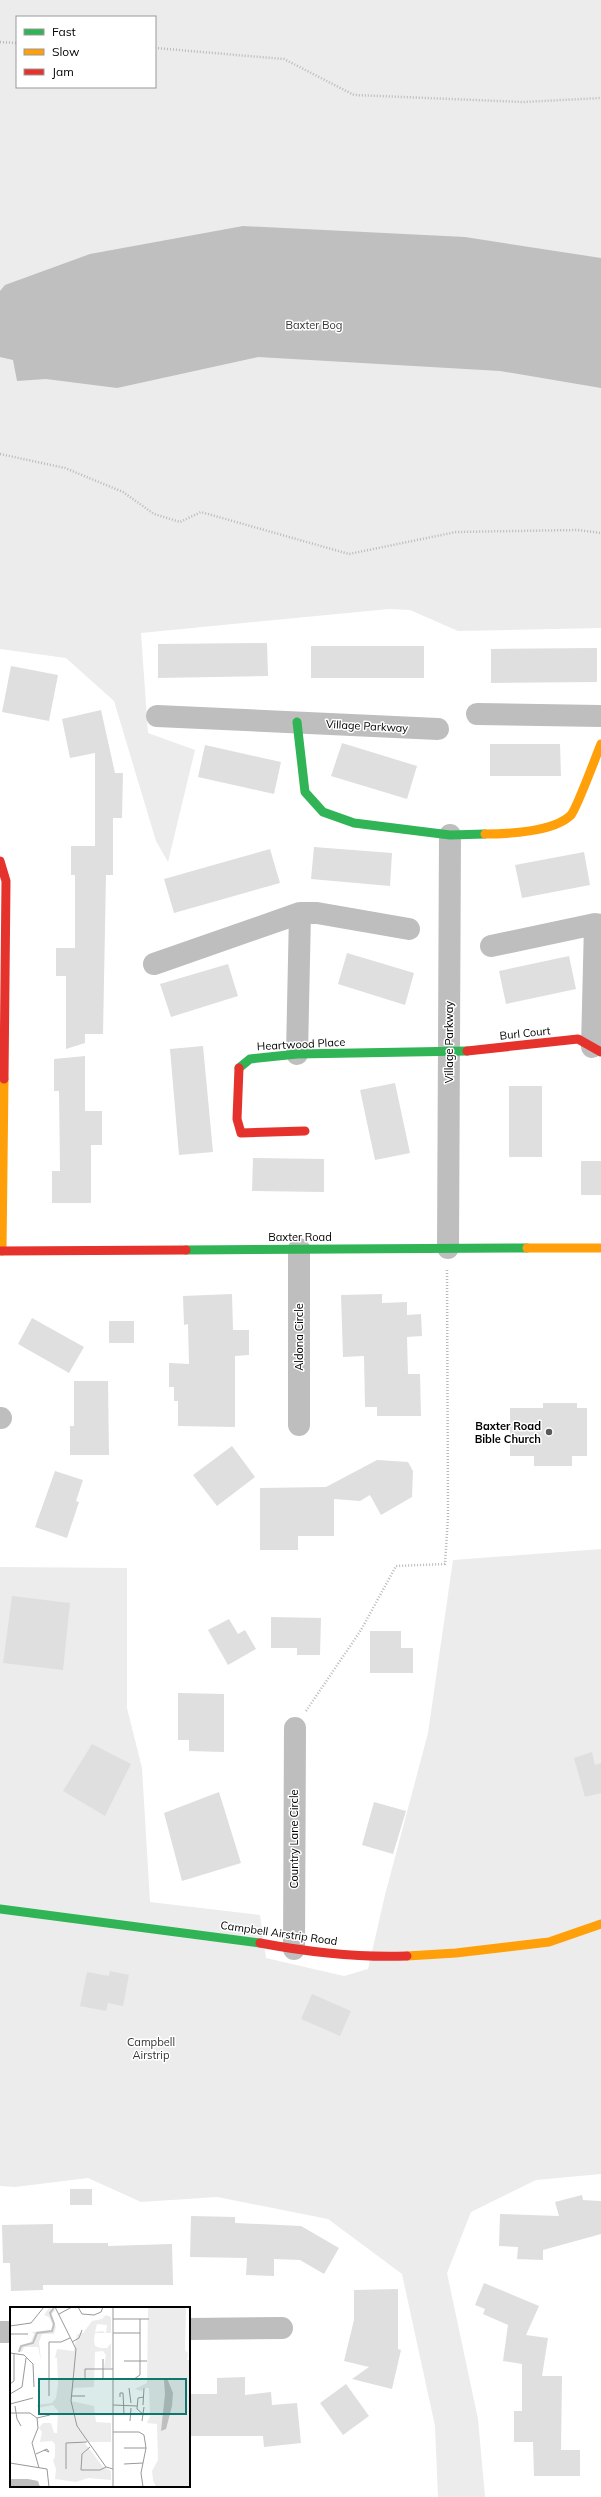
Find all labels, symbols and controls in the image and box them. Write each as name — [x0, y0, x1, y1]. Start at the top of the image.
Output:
legend — [16, 16, 156, 88]
text: Fast — [52, 24, 76, 39]
text: Slow — [52, 44, 80, 59]
text: Jam — [52, 64, 74, 79]
park label: Baxter Bog — [285, 318, 343, 332]
street label: Village Parkway — [325, 717, 409, 735]
street label: Village Parkway — [442, 1001, 456, 1083]
street label: Burl Court — [499, 1023, 551, 1043]
street label: Heartwood Place — [256, 1035, 346, 1053]
street label: Baxter Road — [268, 1230, 332, 1244]
street label: Aldona Circle — [292, 1303, 306, 1371]
place label: Baxter Road Bible Church — [475, 1419, 541, 1446]
marker: Baxter Road Bible Church — [544, 1427, 554, 1437]
street label: Country Lane Circle — [287, 1789, 301, 1889]
street label: Campbell Airstrip Road — [220, 1918, 338, 1948]
park label: Campbell Airstrip — [127, 2035, 175, 2062]
inset map — [10, 2307, 190, 2487]

